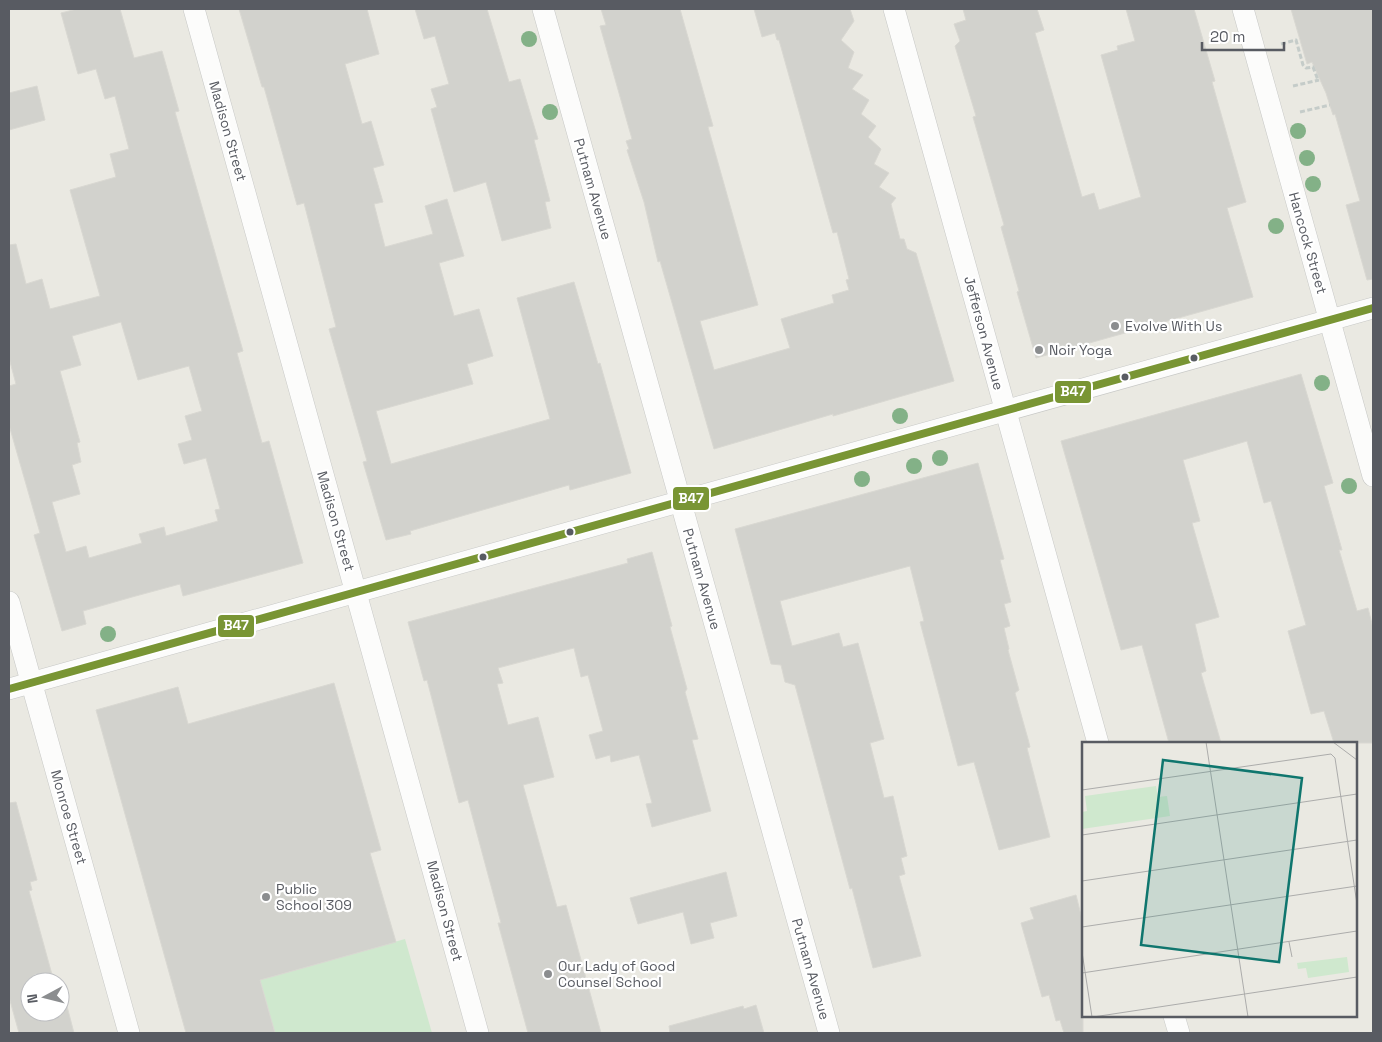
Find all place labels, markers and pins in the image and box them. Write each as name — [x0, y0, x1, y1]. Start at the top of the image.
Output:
place label: Evolve With Us — [1125, 317, 1222, 335]
marker: Evolve With Us — [1109, 320, 1121, 332]
place label: Noir Yoga — [1049, 341, 1112, 359]
marker: Noir Yoga — [1033, 344, 1045, 356]
unlabelled marker — [1189, 353, 1199, 363]
unlabelled marker — [1120, 372, 1130, 382]
unlabelled marker — [565, 527, 575, 537]
unlabelled marker — [478, 552, 488, 562]
place label: Public School 309 — [276, 880, 352, 914]
marker: Public School 309 — [260, 891, 272, 903]
place label: Our Lady of Good Counsel School — [558, 957, 675, 991]
marker: Our Lady of Good Counsel School — [542, 968, 554, 980]

